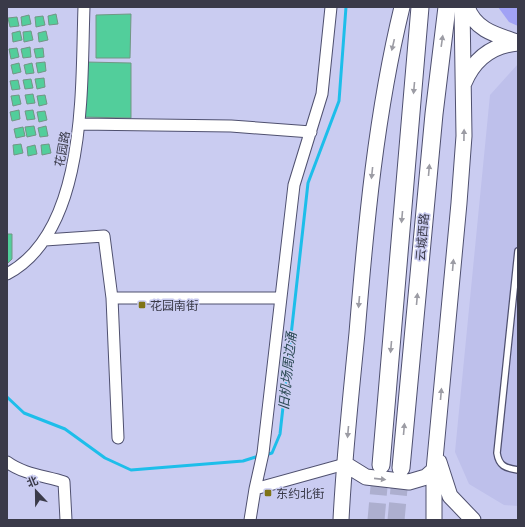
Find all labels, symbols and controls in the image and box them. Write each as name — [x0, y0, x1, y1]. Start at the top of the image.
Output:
one-way arrow — [439, 35, 445, 47]
one-way arrow — [390, 39, 396, 51]
one-way arrow — [411, 82, 417, 94]
one-way arrow — [460, 129, 467, 141]
street label: 花园路 — [52, 130, 72, 168]
one-way arrow — [425, 164, 432, 176]
one-way arrow — [369, 167, 375, 179]
one-way arrow — [398, 211, 405, 223]
street label: 云城西路 — [413, 213, 431, 261]
one-way arrow — [450, 259, 457, 271]
one-way arrow — [413, 293, 420, 305]
one-way arrow — [356, 296, 363, 309]
place label: 花园南街 — [150, 299, 198, 312]
marker: 花园南街 — [137, 300, 147, 310]
water label: 旧机场周边涌 — [276, 330, 298, 411]
one-way arrow — [388, 341, 394, 353]
one-way arrow — [437, 388, 444, 400]
one-way arrow — [401, 423, 408, 435]
one-way arrow — [345, 426, 352, 438]
north arrow — [16, 471, 56, 511]
text: 北 — [25, 474, 40, 489]
one-way arrow — [374, 475, 386, 482]
place label: 东约北街 — [276, 487, 324, 500]
marker: 东约北街 — [263, 488, 273, 498]

